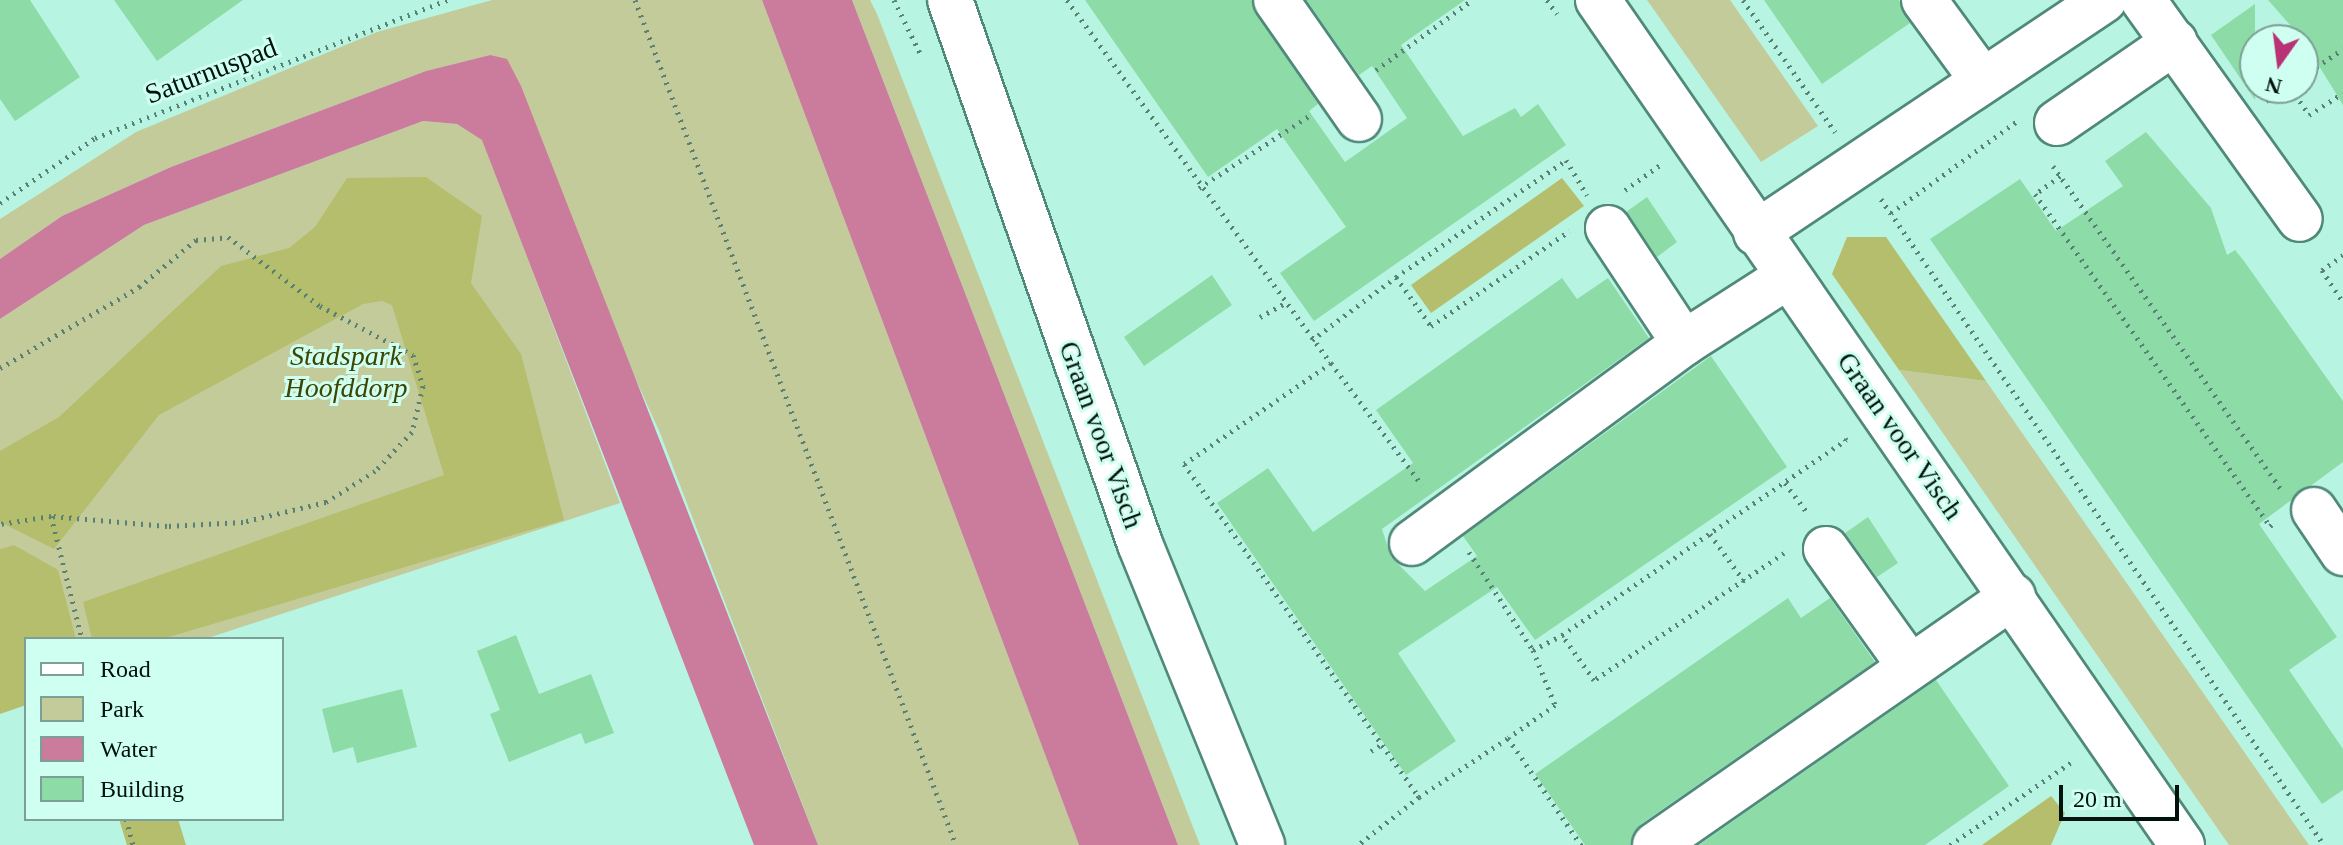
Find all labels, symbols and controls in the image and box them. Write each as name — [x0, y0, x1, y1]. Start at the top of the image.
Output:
north arrow — [2239, 24, 2319, 104]
street label: Saturnuspad — [140, 31, 282, 111]
text: N — [2263, 72, 2284, 100]
street label: Graan voor Visch — [1051, 337, 1151, 533]
park label: Stadspark Hoofddorp — [285, 339, 407, 405]
street label: Graan voor Visch — [1830, 346, 1970, 526]
legend — [24, 637, 284, 821]
text: Road — [100, 656, 151, 682]
text: Park — [100, 696, 144, 722]
text: Water — [100, 736, 157, 762]
scale bar — [2063, 769, 2183, 819]
text: Building — [100, 776, 184, 802]
text: 20 m — [2073, 786, 2122, 812]

